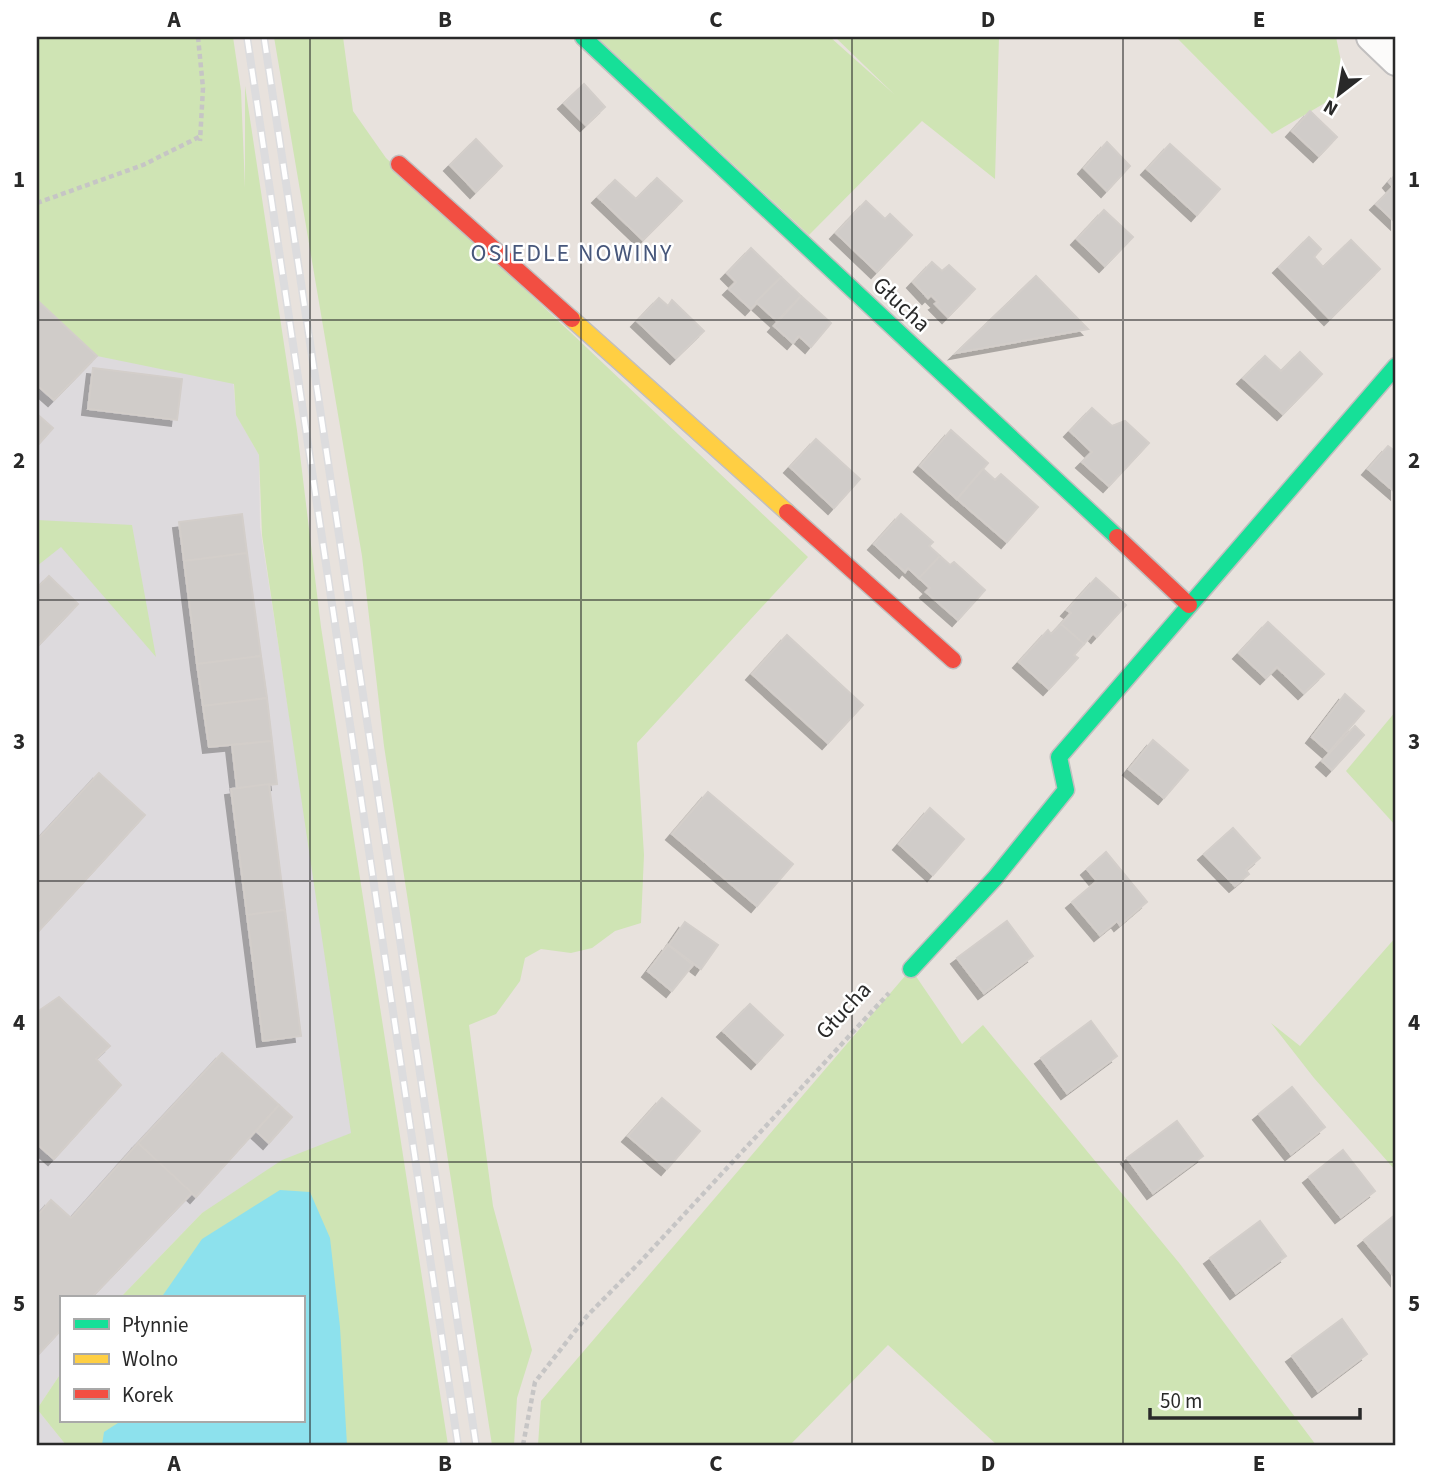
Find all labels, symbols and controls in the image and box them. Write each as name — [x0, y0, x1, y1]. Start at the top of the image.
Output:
text: A — [166, 3, 181, 36]
text: B — [438, 3, 452, 36]
text: C — [709, 3, 723, 36]
text: D — [981, 3, 995, 36]
text: E — [1253, 3, 1265, 36]
north arrow — [1304, 60, 1374, 130]
text: N — [1319, 92, 1343, 122]
text: 1 — [13, 163, 25, 196]
text: 1 — [1408, 163, 1420, 196]
district label: OSIEDLE NOWINY — [470, 236, 674, 271]
street label: Głucha — [865, 269, 938, 340]
text: 2 — [13, 444, 25, 477]
text: 2 — [1408, 444, 1420, 477]
text: 3 — [13, 725, 25, 758]
text: 3 — [1408, 725, 1420, 758]
street label: Głucha — [808, 974, 879, 1047]
text: 4 — [13, 1006, 25, 1039]
text: 4 — [1408, 1006, 1420, 1039]
text: 5 — [13, 1287, 25, 1320]
text: 5 — [1408, 1287, 1420, 1320]
legend — [60, 1296, 304, 1422]
text: Płynnie — [122, 1310, 189, 1340]
text: Wolno — [122, 1344, 178, 1374]
scale bar — [1150, 1377, 1360, 1421]
text: Korek — [122, 1380, 174, 1410]
text: 50 m — [1160, 1386, 1202, 1416]
text: A — [166, 1447, 181, 1480]
text: B — [438, 1447, 452, 1480]
text: C — [709, 1447, 723, 1480]
text: D — [981, 1447, 995, 1480]
text: E — [1253, 1447, 1265, 1480]

